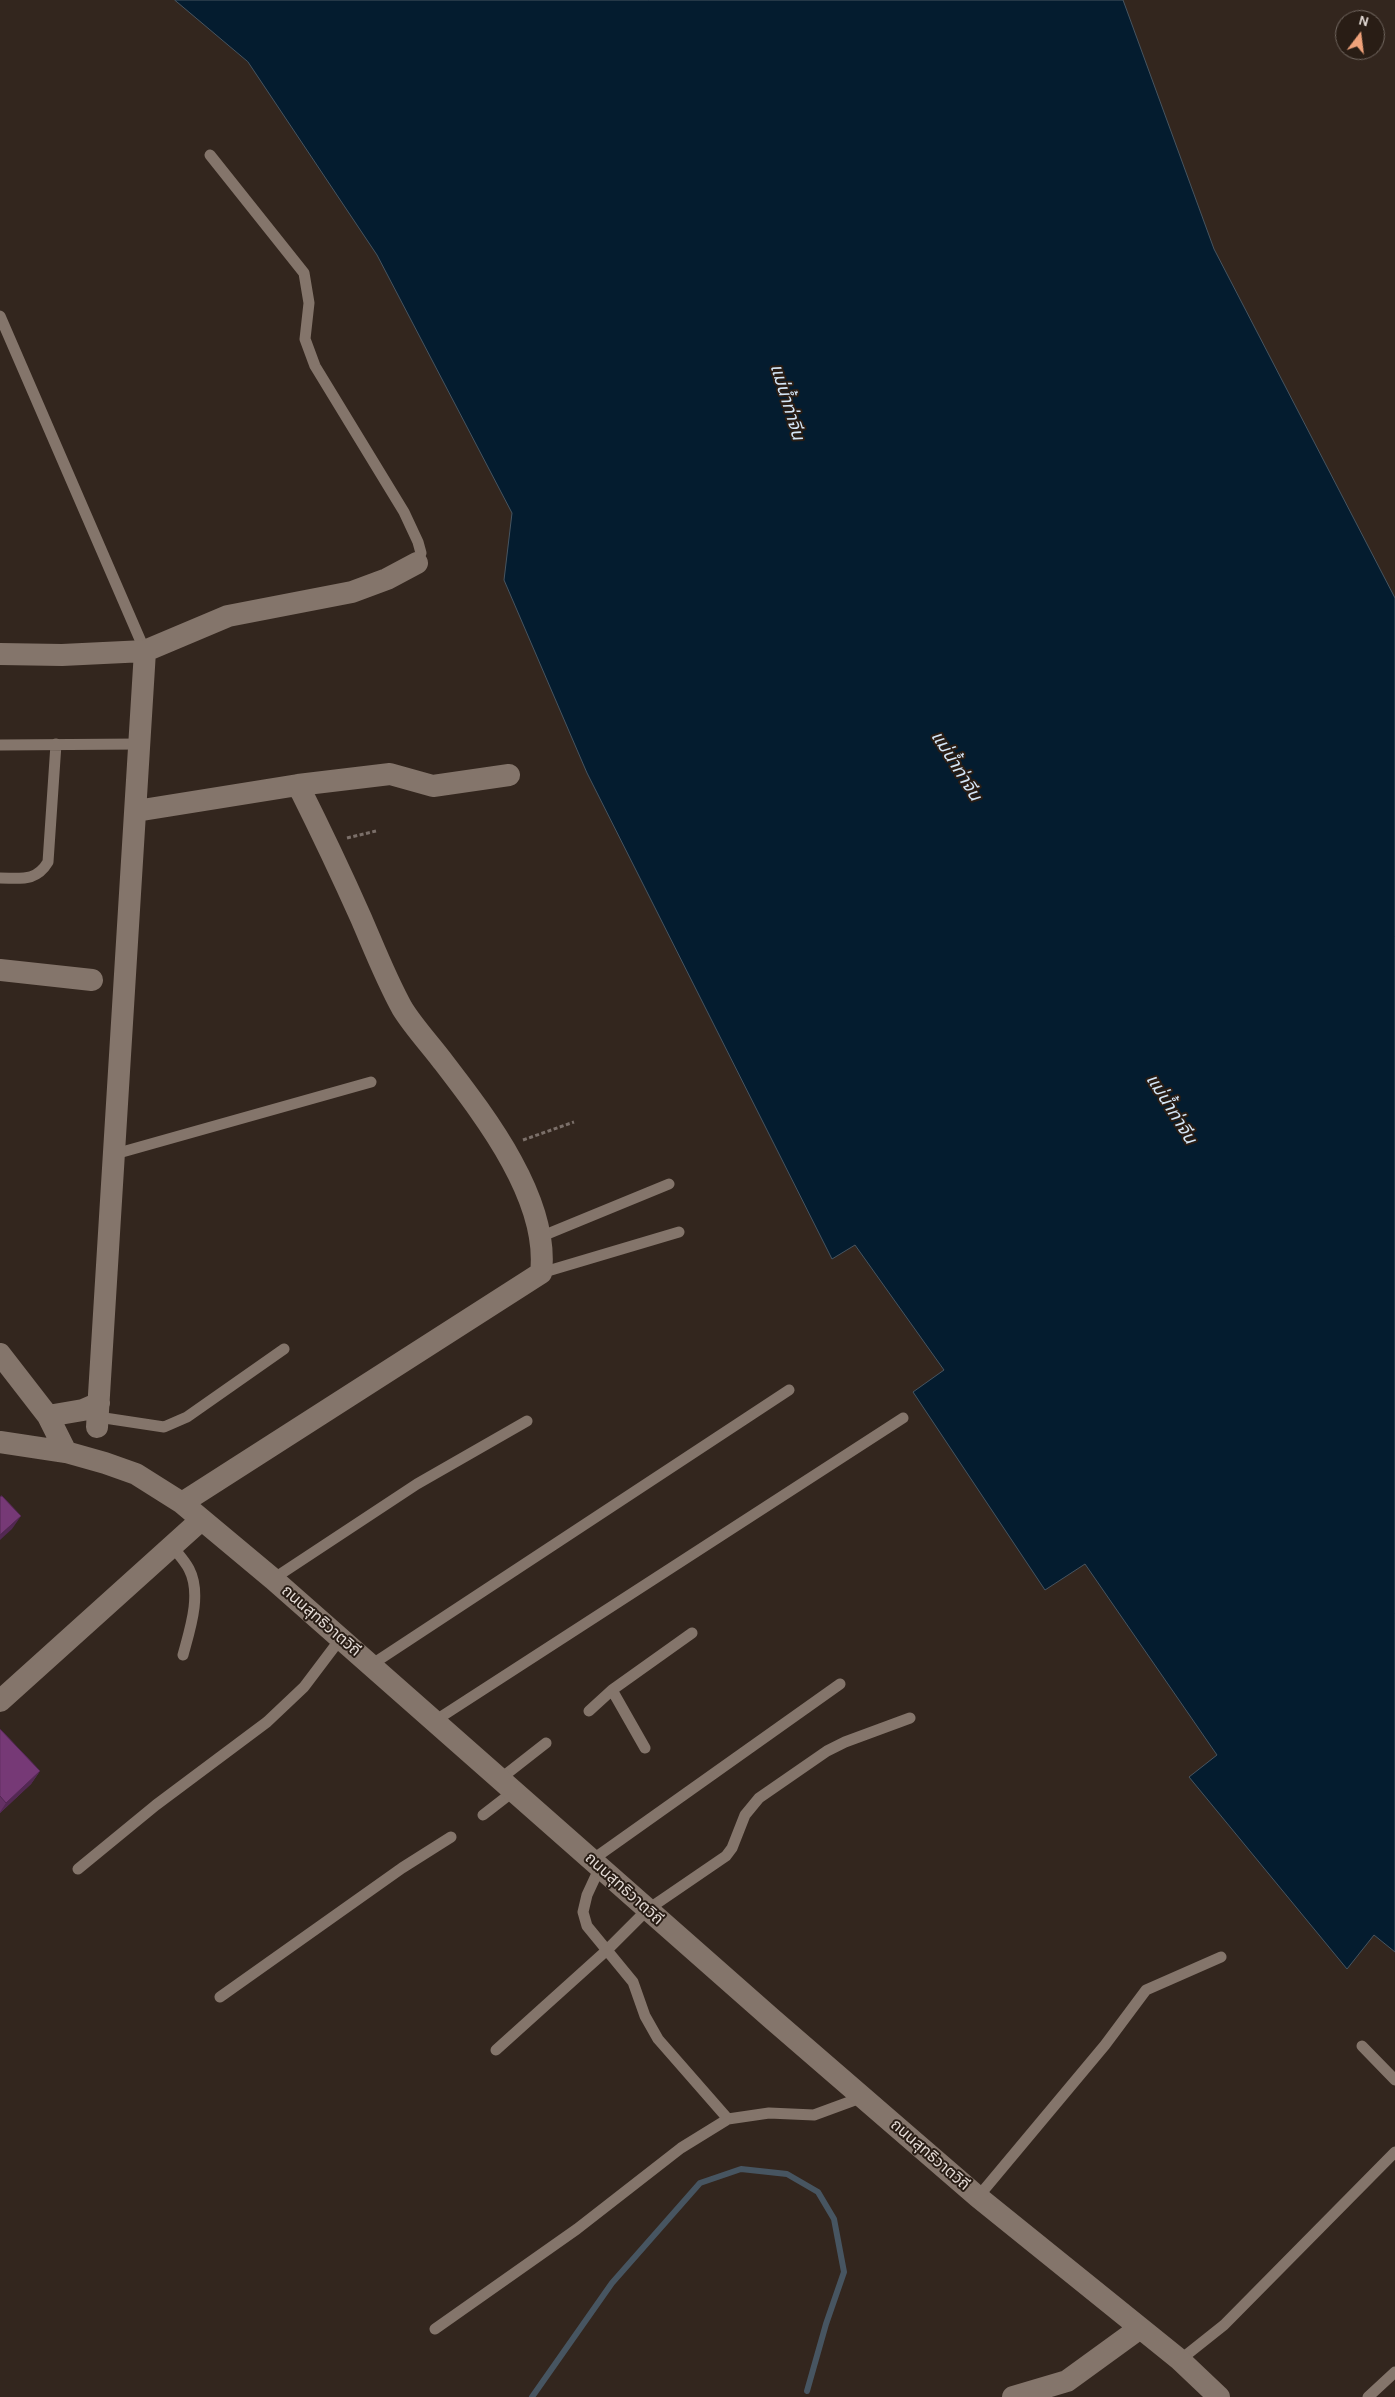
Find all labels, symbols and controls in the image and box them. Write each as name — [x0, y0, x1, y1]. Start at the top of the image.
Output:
north arrow — [1335, 10, 1385, 60]
text: N — [1357, 11, 1371, 31]
water label: แม่น้ำท่าจีน — [765, 361, 809, 443]
water label: แม่น้ำท่าจีน — [926, 727, 986, 805]
water label: แม่น้ำท่าจีน — [1141, 1070, 1201, 1148]
street label: ถนนสุทธิวาตวิถี — [277, 1581, 365, 1661]
street label: ถนนสุทธิวาตวิถี — [581, 1849, 667, 1929]
street label: ถนนสุทธิวาตวิถี — [886, 2115, 974, 2195]

